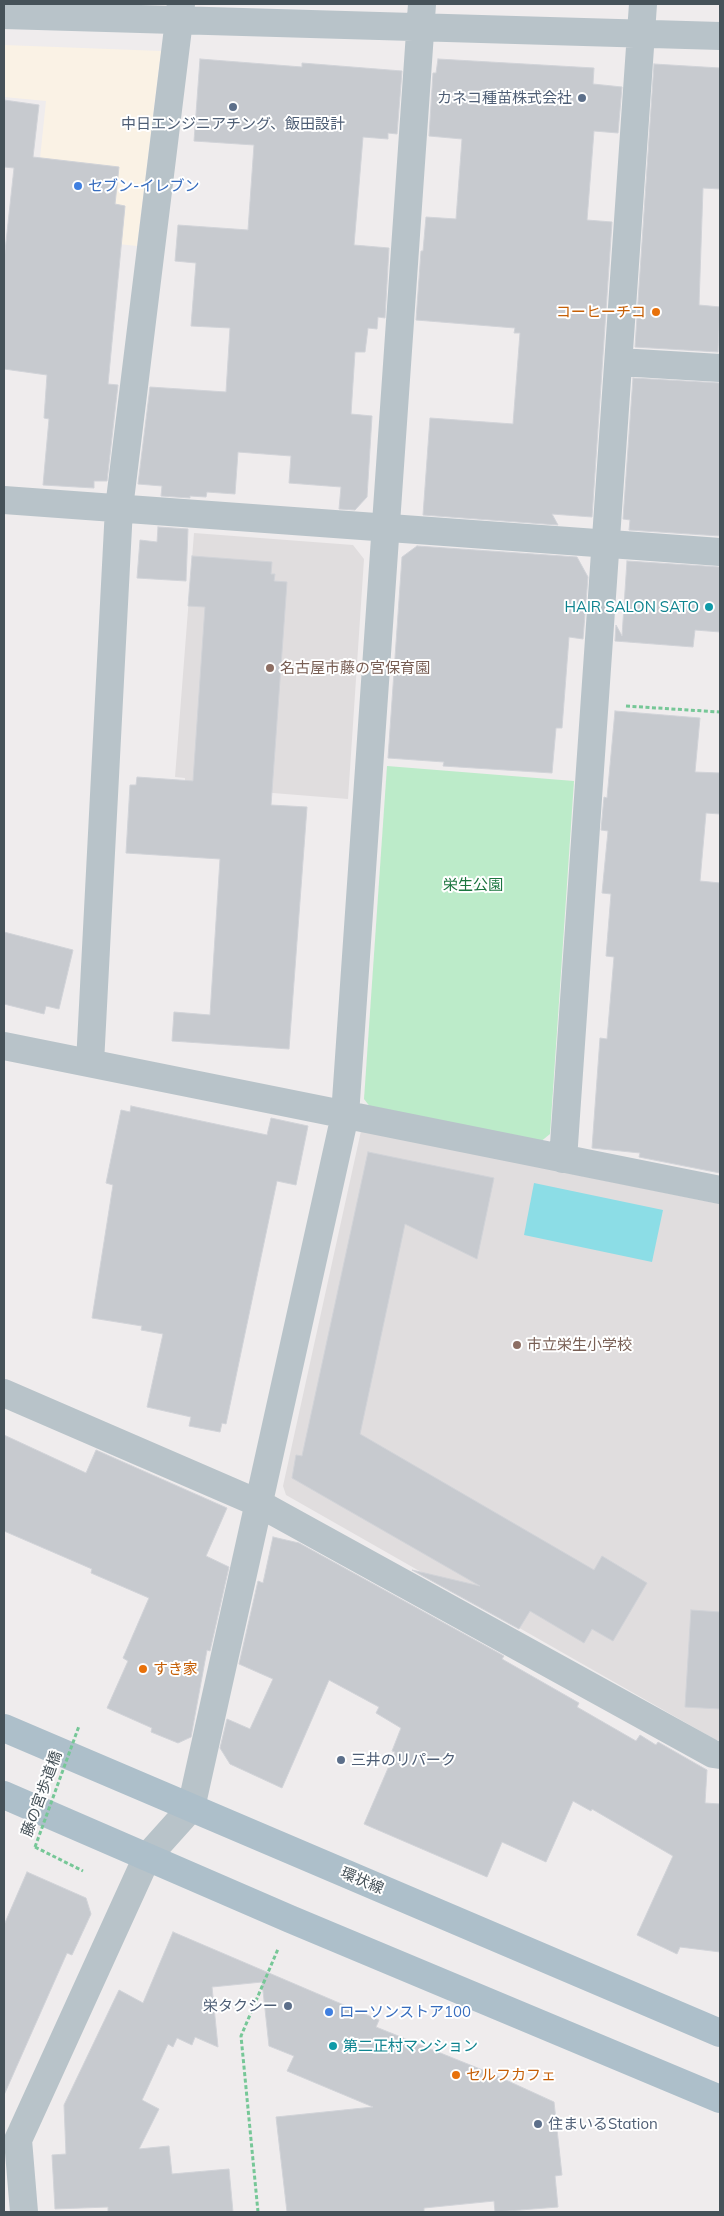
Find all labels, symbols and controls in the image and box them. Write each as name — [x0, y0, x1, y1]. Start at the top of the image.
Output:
place label: カネコ種苗株式会社 — [437, 89, 572, 107]
marker: カネコ種苗株式会社 — [576, 92, 588, 104]
marker: 中日エンジニアチング、飯田設計 — [227, 101, 239, 113]
place label: 中日エンジニアチング、飯田設計 — [121, 115, 345, 133]
place label: セブン-イレブン — [88, 177, 199, 195]
marker: セブン-イレブン — [72, 180, 84, 192]
place label: コーヒーチコ — [556, 303, 646, 321]
marker: コーヒーチコ — [650, 306, 662, 318]
place label: HAIR SALON SATO — [564, 598, 699, 616]
marker: HAIR SALON SATO — [703, 601, 715, 613]
place label: 名古屋市藤の宮保育園 — [280, 659, 430, 677]
marker: 名古屋市藤の宮保育園 — [264, 662, 276, 674]
park label: 栄生公園 — [443, 876, 503, 894]
place label: 市立栄生小学校 — [527, 1336, 632, 1354]
marker: 市立栄生小学校 — [511, 1339, 523, 1351]
place label: すき家 — [153, 1660, 198, 1678]
marker: すき家 — [137, 1663, 149, 1675]
street label: 藤の宮歩道橋 — [18, 1749, 66, 1839]
place label: 三井のリパーク — [351, 1751, 456, 1769]
marker: 三井のリパーク — [335, 1754, 347, 1766]
street label: 環状線 — [338, 1864, 386, 1898]
place label: 栄タクシー — [203, 1997, 278, 2015]
marker: 栄タクシー — [282, 2000, 294, 2012]
place label: ローソンストア100 — [339, 2003, 471, 2021]
marker: ローソンストア100 — [323, 2006, 335, 2018]
place label: 第二正村マンション — [343, 2037, 478, 2055]
marker: 第二正村マンション — [327, 2040, 339, 2052]
place label: セルフカフェ — [466, 2066, 556, 2084]
marker: セルフカフェ — [450, 2069, 462, 2081]
place label: 住まいるStation — [548, 2115, 658, 2133]
marker: 住まいるStation — [532, 2118, 544, 2130]

